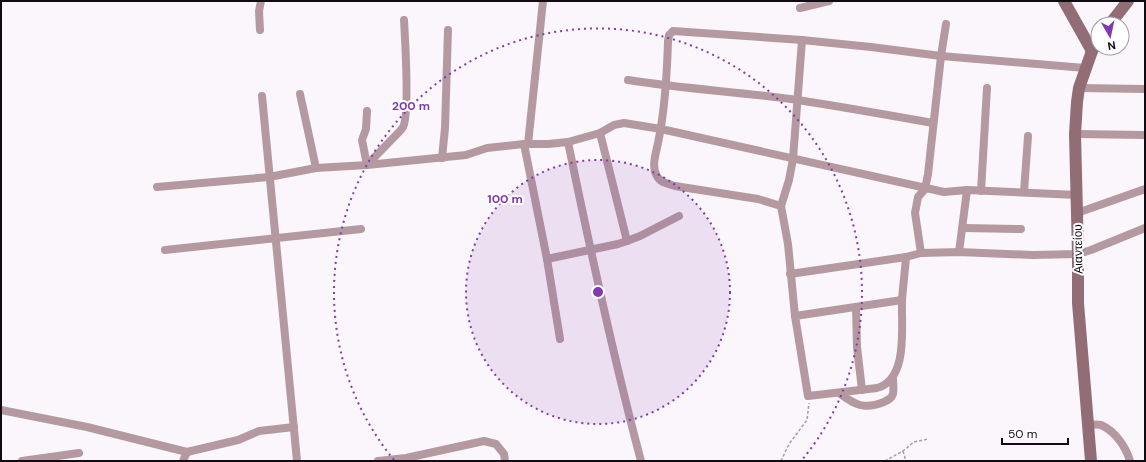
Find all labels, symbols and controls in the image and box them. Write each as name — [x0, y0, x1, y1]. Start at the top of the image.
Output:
north arrow — [1090, 16, 1130, 56]
text: N — [1107, 38, 1117, 53]
text: 200 m — [392, 98, 430, 114]
text: 100 m — [487, 191, 523, 207]
street label: Αιαντείου — [1070, 224, 1086, 274]
centre of rings — [591, 285, 605, 299]
scale bar — [1002, 420, 1068, 446]
text: 50 m — [1008, 426, 1037, 442]

